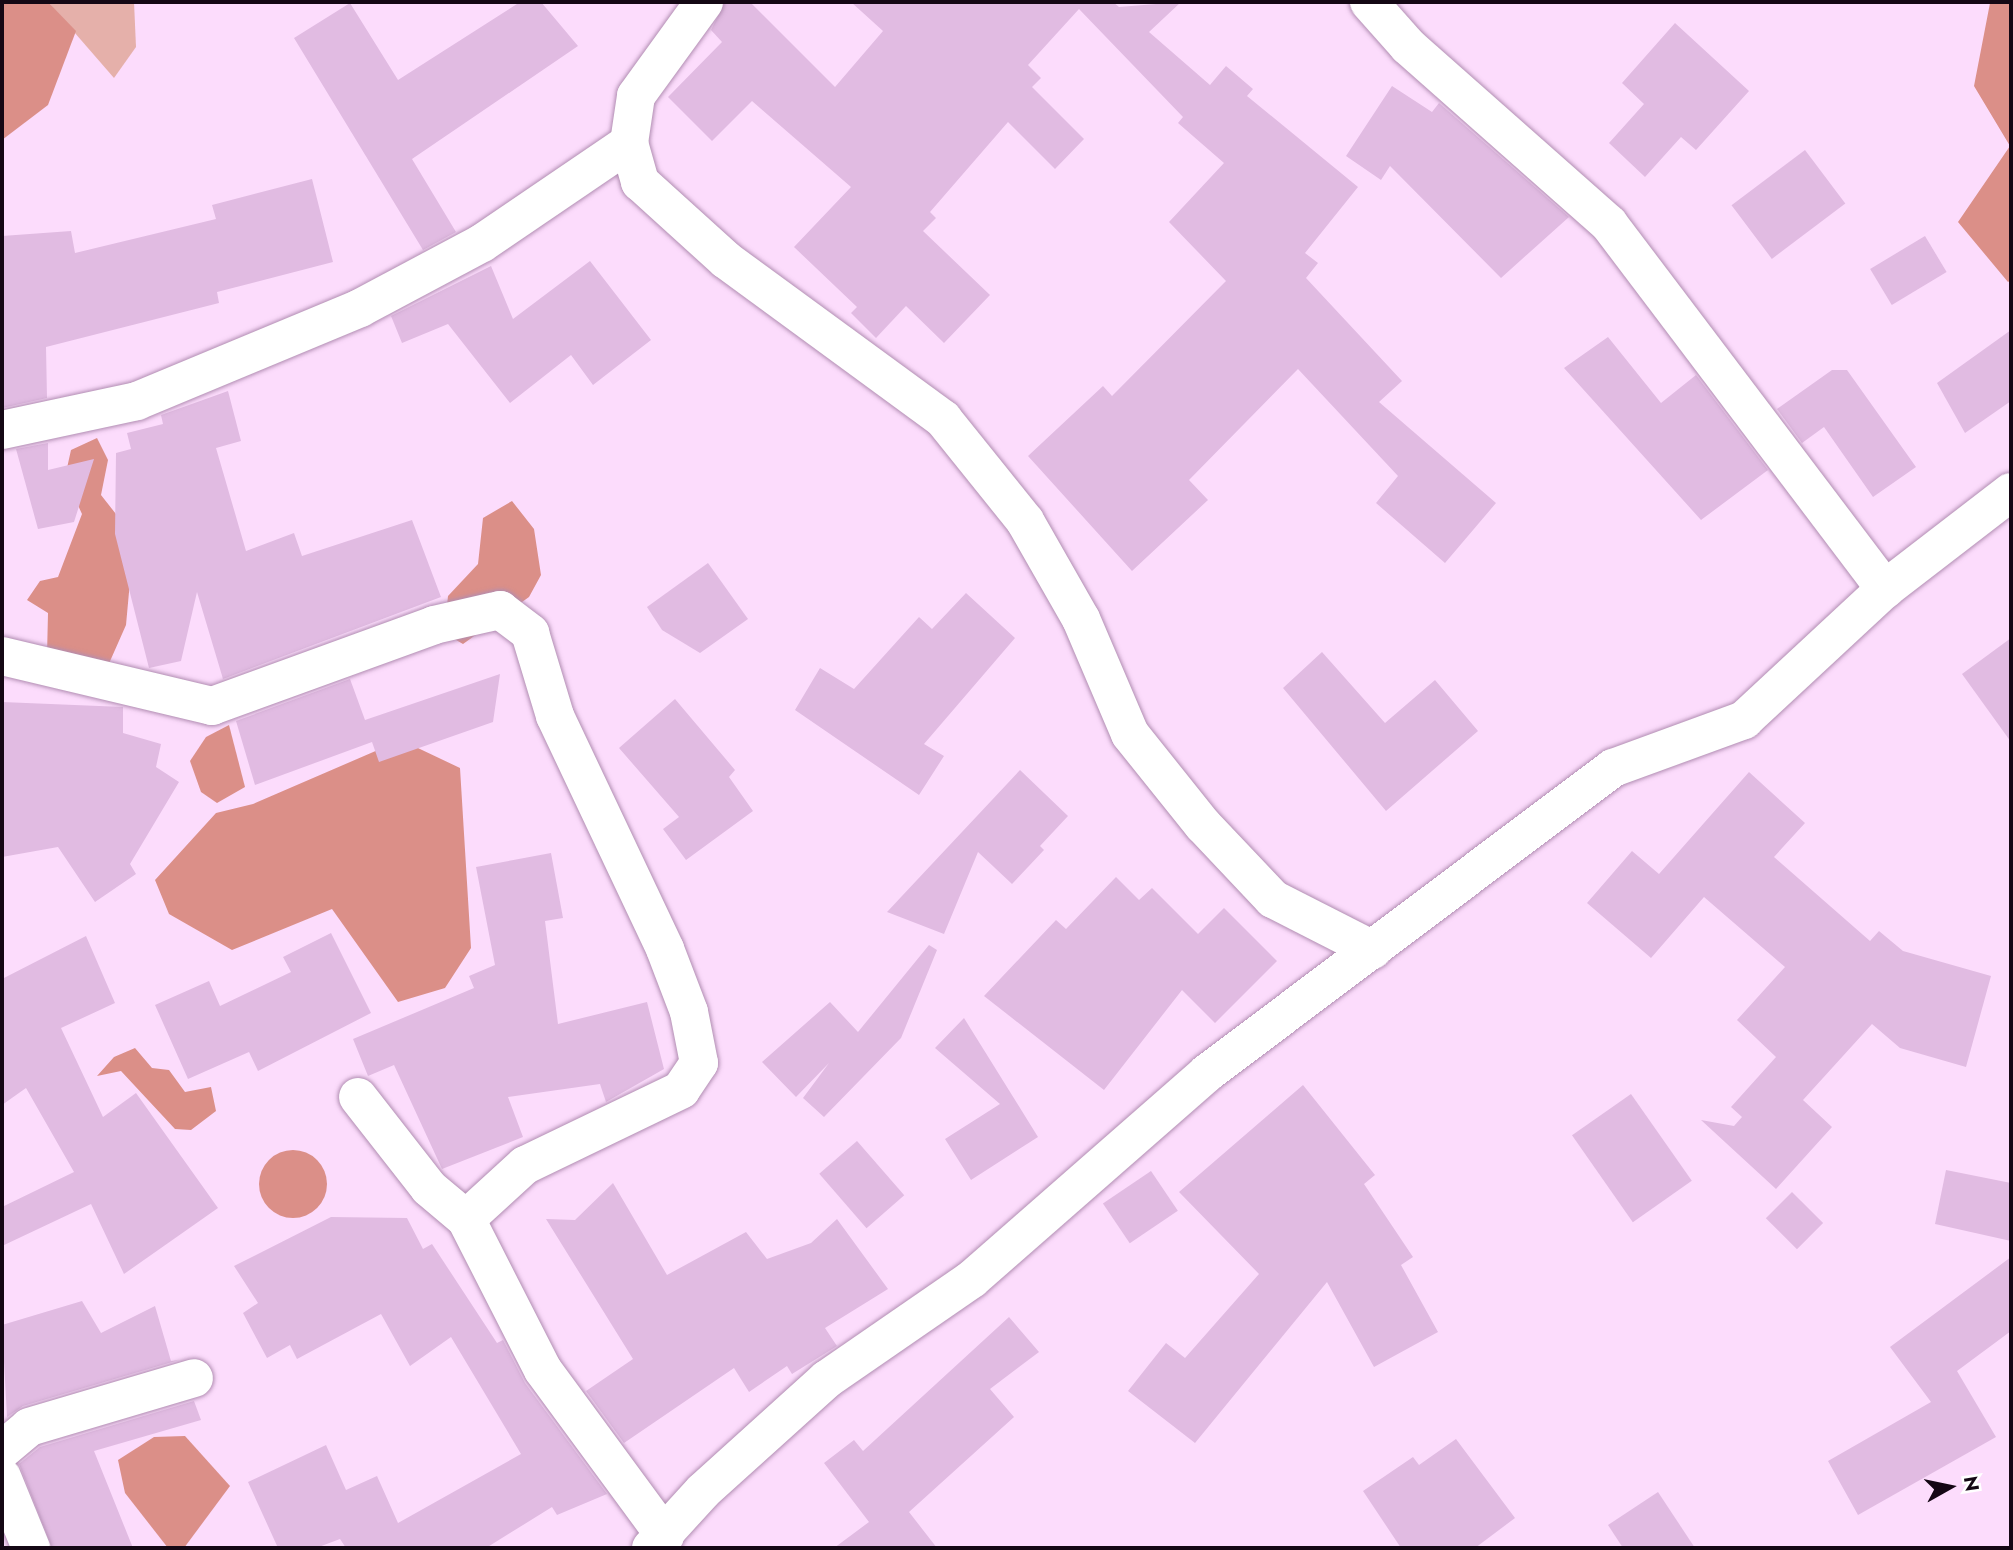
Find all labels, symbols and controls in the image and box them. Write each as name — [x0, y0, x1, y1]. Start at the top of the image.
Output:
north arrow — [1915, 1452, 1985, 1522]
text: N — [1957, 1474, 1986, 1493]

